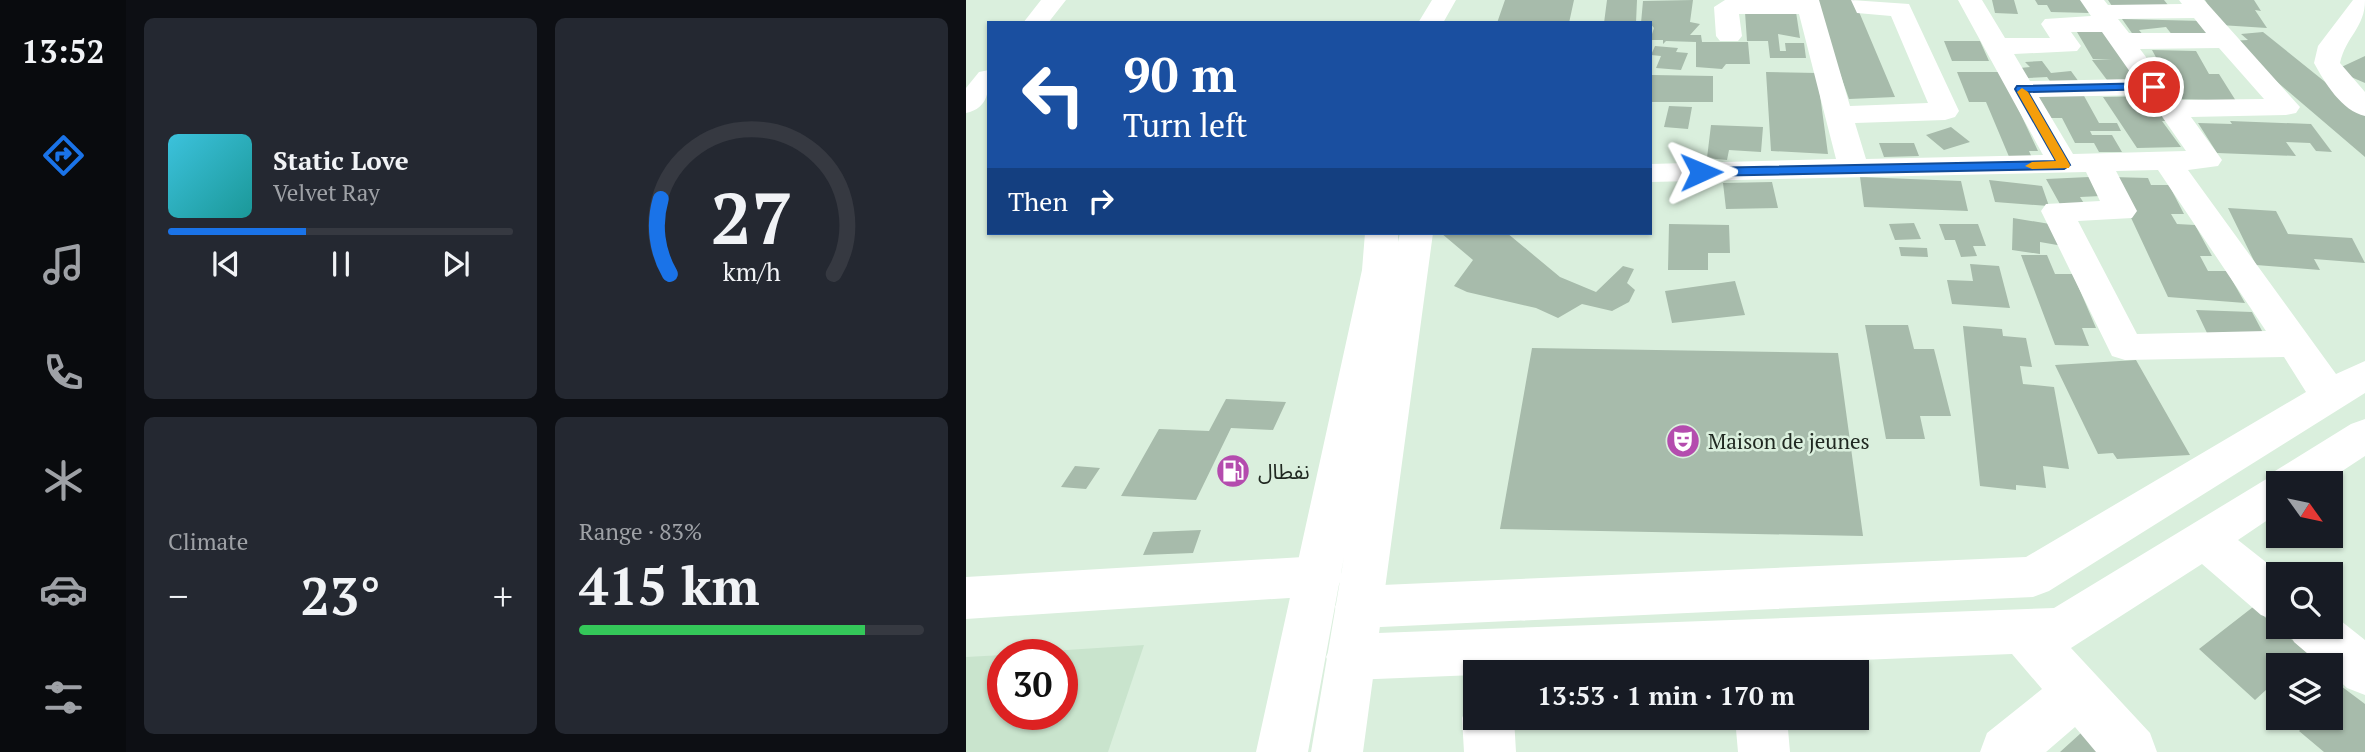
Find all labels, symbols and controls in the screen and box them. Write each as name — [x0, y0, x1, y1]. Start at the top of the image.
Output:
text: 13:52 — [21, 30, 105, 72]
text: 90 m — [1123, 41, 1237, 106]
icon: left — [1008, 49, 1099, 140]
pin — [2124, 57, 2184, 117]
icon: arrive — [2135, 68, 2173, 106]
text: Turn left — [1123, 104, 1247, 146]
icon: directions — [39, 131, 88, 180]
position arrow — [1664, 135, 1738, 209]
text: Static Love — [273, 143, 409, 177]
text: 27 — [710, 169, 793, 266]
text: Velvet Ray — [273, 177, 380, 208]
icon: right — [1082, 182, 1120, 220]
text: Then — [1008, 184, 1068, 218]
icon: music — [39, 240, 88, 289]
icon: previous — [207, 245, 245, 283]
icon: pause — [322, 245, 360, 283]
icon: next — [437, 245, 475, 283]
text: km/h — [723, 255, 781, 288]
icon: phone — [39, 348, 88, 397]
theatre icon: Maison de jeunes — [1664, 422, 1702, 460]
place label: Maison de jeunes — [1708, 427, 1870, 455]
fuel station icon: نفطال — [1214, 452, 1252, 490]
icon: climate — [39, 456, 88, 505]
place label: نفطال — [1258, 457, 1310, 485]
north arrow — [2266, 471, 2343, 548]
map controls — [2266, 471, 2343, 730]
text: Range · 83% — [579, 516, 702, 547]
text: Climate — [168, 526, 248, 557]
text: 415 km — [579, 551, 760, 620]
text: 23° — [300, 561, 381, 630]
button: search — [2266, 562, 2343, 639]
icon: car — [39, 565, 88, 614]
text: − — [168, 571, 188, 621]
text: + — [493, 571, 513, 621]
speed limit sign: 30 — [987, 639, 1078, 730]
button: layers — [2266, 653, 2343, 730]
icon: filters — [39, 673, 88, 722]
text: 13:53 · 1 min · 170 m — [1537, 678, 1795, 712]

